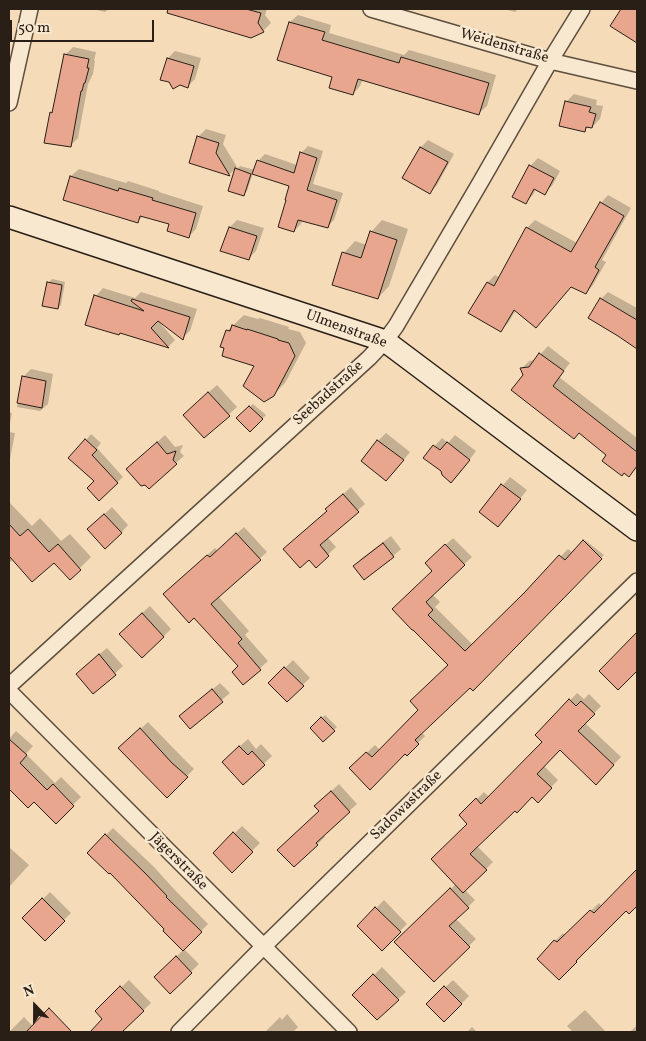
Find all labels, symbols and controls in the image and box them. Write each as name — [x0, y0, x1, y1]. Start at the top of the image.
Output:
scale bar — [12, 10, 156, 42]
text: 50 m — [18, 18, 50, 39]
street label: Weidenstraße — [458, 26, 550, 68]
street label: Ulmenstraße — [303, 307, 389, 353]
street label: Seebadstraße — [290, 358, 368, 430]
street label: Sadowastraße — [367, 767, 447, 845]
street label: Jägerstraße — [145, 829, 211, 895]
north arrow — [10, 981, 60, 1031]
text: N — [21, 981, 37, 1002]

